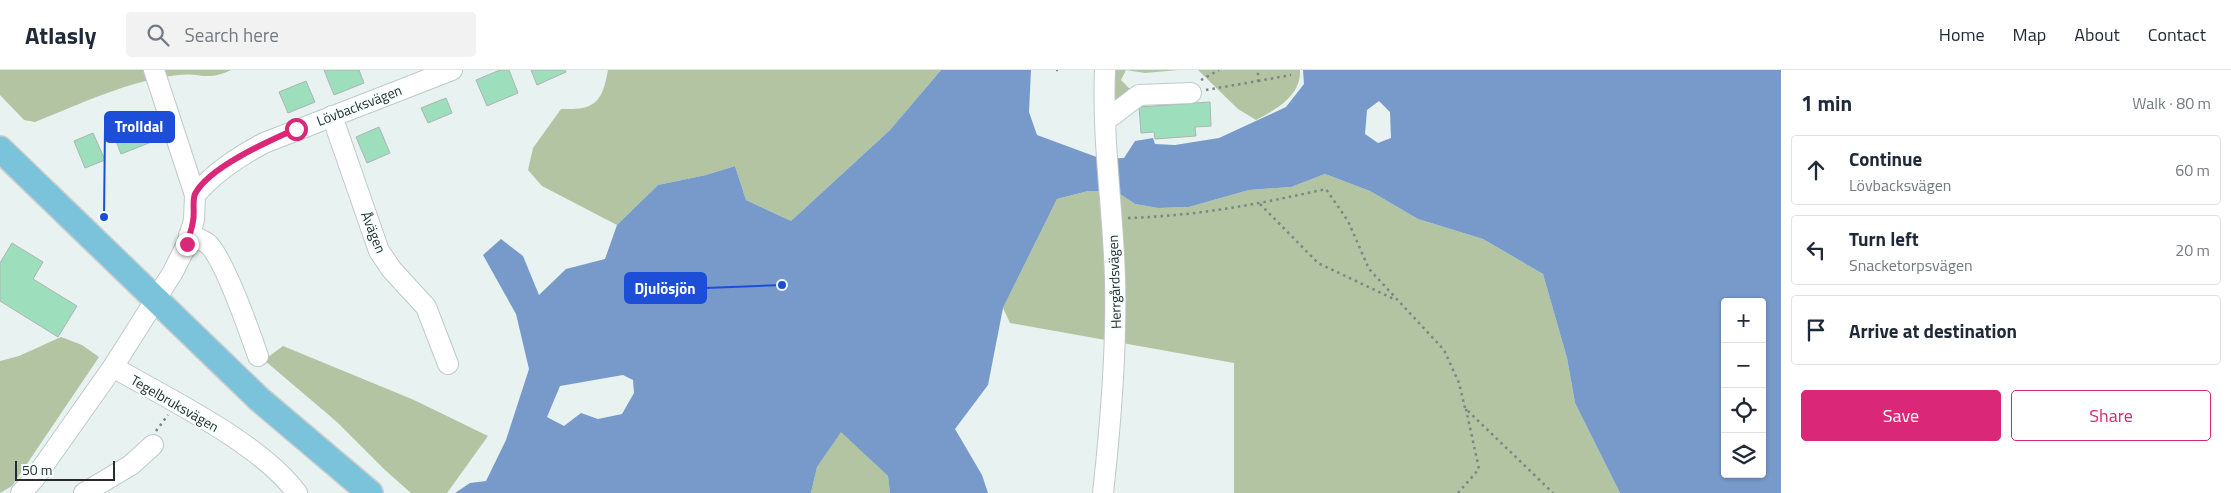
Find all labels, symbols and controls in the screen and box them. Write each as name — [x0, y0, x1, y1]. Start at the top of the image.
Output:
search box — [126, 12, 476, 57]
text: Atlasly — [25, 17, 96, 53]
text: Search here — [184, 20, 279, 49]
icon: search — [144, 21, 172, 49]
text: Home — [1939, 21, 1985, 48]
text: Map — [2013, 21, 2046, 48]
text: About — [2074, 21, 2120, 48]
text: Contact — [2148, 21, 2206, 48]
street label: Lövbacksvägen — [313, 79, 405, 131]
text: 1 min — [1801, 87, 1852, 119]
text: Walk · 80 m — [2132, 91, 2211, 115]
callout: Trolldal — [105, 112, 174, 142]
text: Trolldal — [115, 115, 163, 138]
route start — [285, 118, 308, 141]
text: Continue — [1849, 144, 1922, 173]
icon: ahead — [1802, 156, 1830, 184]
text: 60 m — [2175, 158, 2210, 182]
text: Lövbacksvägen — [1849, 173, 1951, 197]
street label: Åvägen — [356, 208, 392, 256]
text: Turn left — [1849, 224, 1919, 253]
route end — [176, 233, 199, 256]
street label: Herrgårdsvägen — [1102, 235, 1126, 329]
icon: left — [1802, 236, 1830, 264]
text: 20 m — [2175, 238, 2210, 262]
text: Snacketorpsvägen — [1849, 253, 1973, 277]
callout: Djulösjön — [625, 273, 706, 303]
text: Djulösjön — [634, 277, 696, 300]
map controls — [1721, 298, 1766, 478]
button: + — [1721, 298, 1766, 343]
icon: arrive — [1802, 316, 1830, 344]
text: Arrive at destination — [1849, 316, 2017, 345]
button: − — [1721, 343, 1766, 388]
street label: Tegelbruksvägen — [127, 369, 223, 437]
button: locate — [1721, 388, 1766, 433]
button: Save — [1801, 390, 2001, 441]
button: Share — [2011, 390, 2211, 441]
button: layers — [1721, 433, 1766, 478]
scale bar — [15, 458, 115, 481]
text: 50 m — [22, 459, 52, 480]

